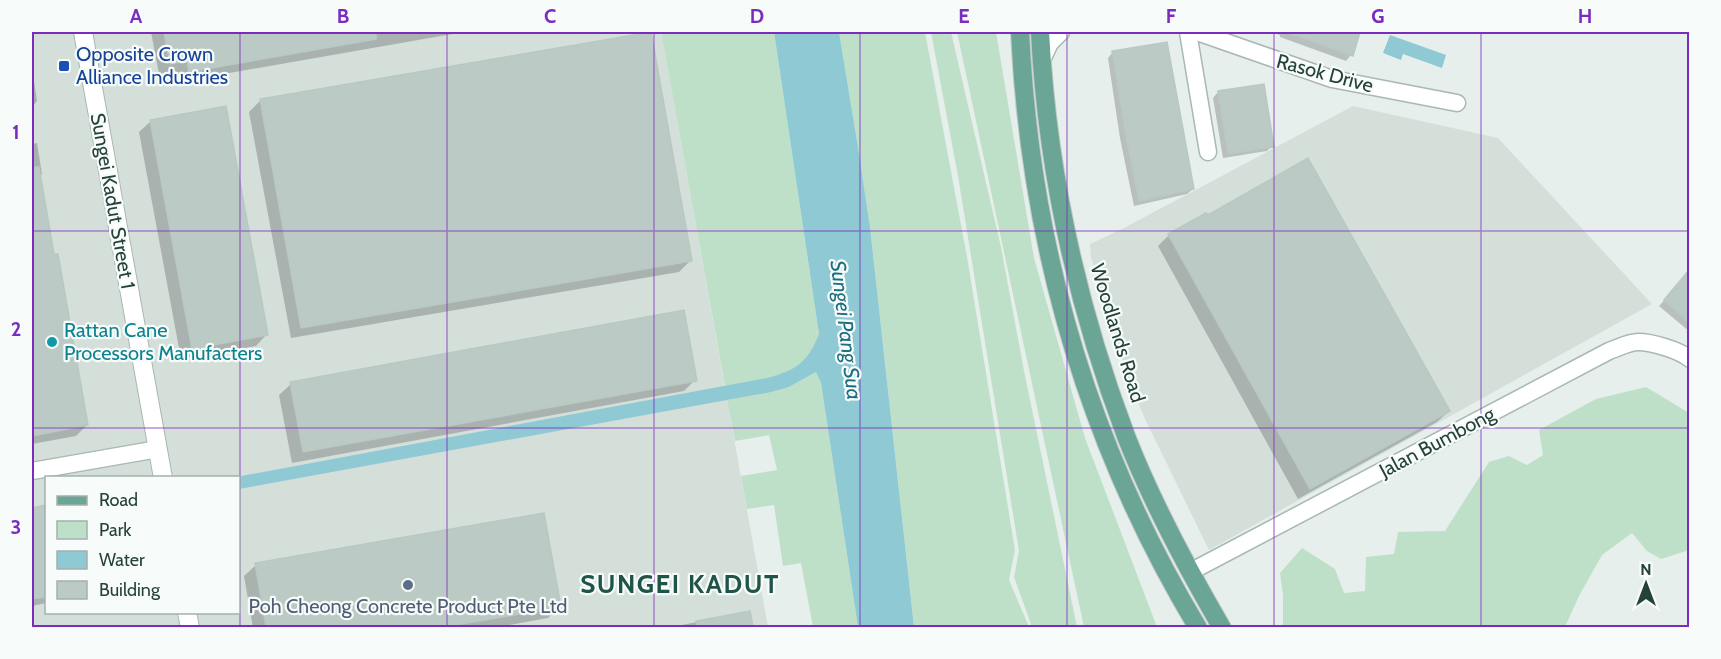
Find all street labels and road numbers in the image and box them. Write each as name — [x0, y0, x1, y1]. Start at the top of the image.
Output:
street label: Rasok Drive — [1274, 49, 1376, 97]
street label: Sungei Kadut Street 1 — [86, 111, 140, 291]
street label: Woodlands Road — [1085, 261, 1151, 405]
street label: Jalan Bumbong — [1374, 401, 1500, 483]

